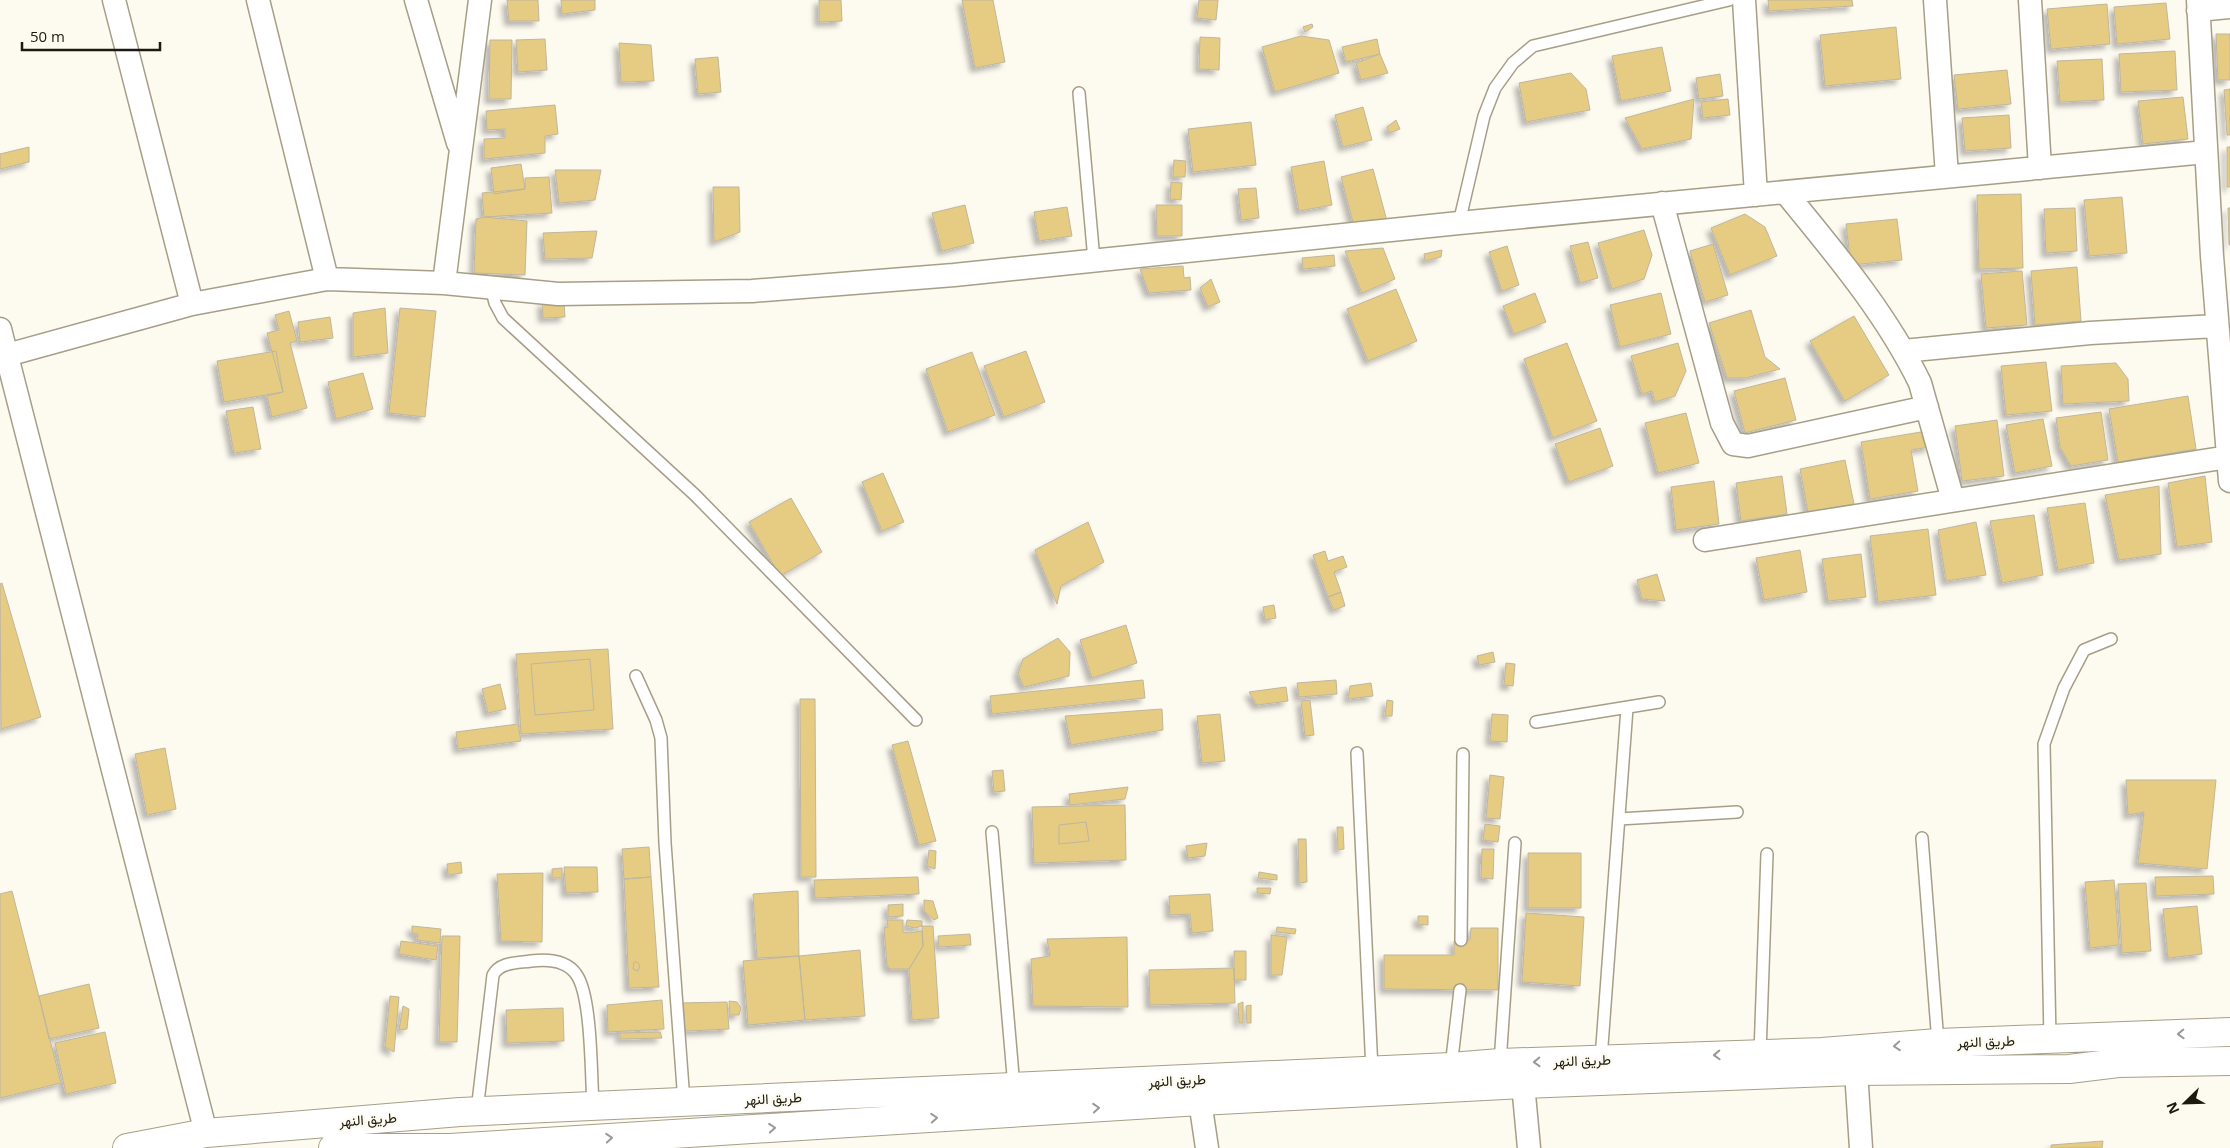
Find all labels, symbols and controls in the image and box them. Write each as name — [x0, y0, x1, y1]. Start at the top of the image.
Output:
scale bar — [22, 20, 160, 52]
text: 50 m — [30, 26, 65, 46]
one-way arrow — [2177, 1029, 2185, 1039]
street label: طريق النهر — [1956, 1030, 2015, 1052]
one-way arrow — [1892, 1040, 1900, 1051]
street label: طريق النهر — [1552, 1049, 1611, 1071]
one-way arrow — [1713, 1050, 1721, 1061]
one-way arrow — [1533, 1056, 1541, 1067]
street label: طريق النهر — [1147, 1069, 1206, 1091]
north arrow — [2160, 1078, 2210, 1128]
street label: طريق النهر — [743, 1087, 802, 1109]
text: N — [2162, 1099, 2184, 1117]
one-way arrow — [1092, 1102, 1100, 1113]
street label: طريق النهر — [338, 1108, 397, 1131]
one-way arrow — [930, 1112, 938, 1123]
one-way arrow — [768, 1122, 776, 1133]
one-way arrow — [606, 1132, 614, 1143]

